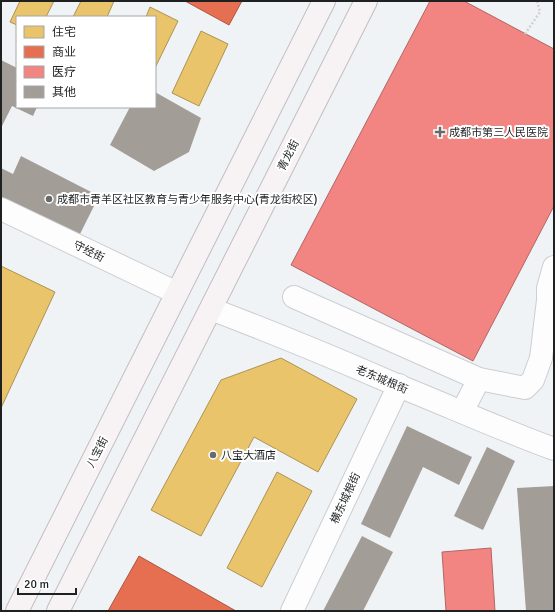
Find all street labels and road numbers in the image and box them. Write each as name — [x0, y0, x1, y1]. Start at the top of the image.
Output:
street label: 青龙街 — [275, 138, 302, 173]
street label: 守经街 — [71, 238, 106, 265]
street label: 老东城根街 — [354, 363, 410, 396]
street label: 八宝街 — [84, 435, 111, 470]
street label: 横东城根街 — [328, 471, 363, 526]

